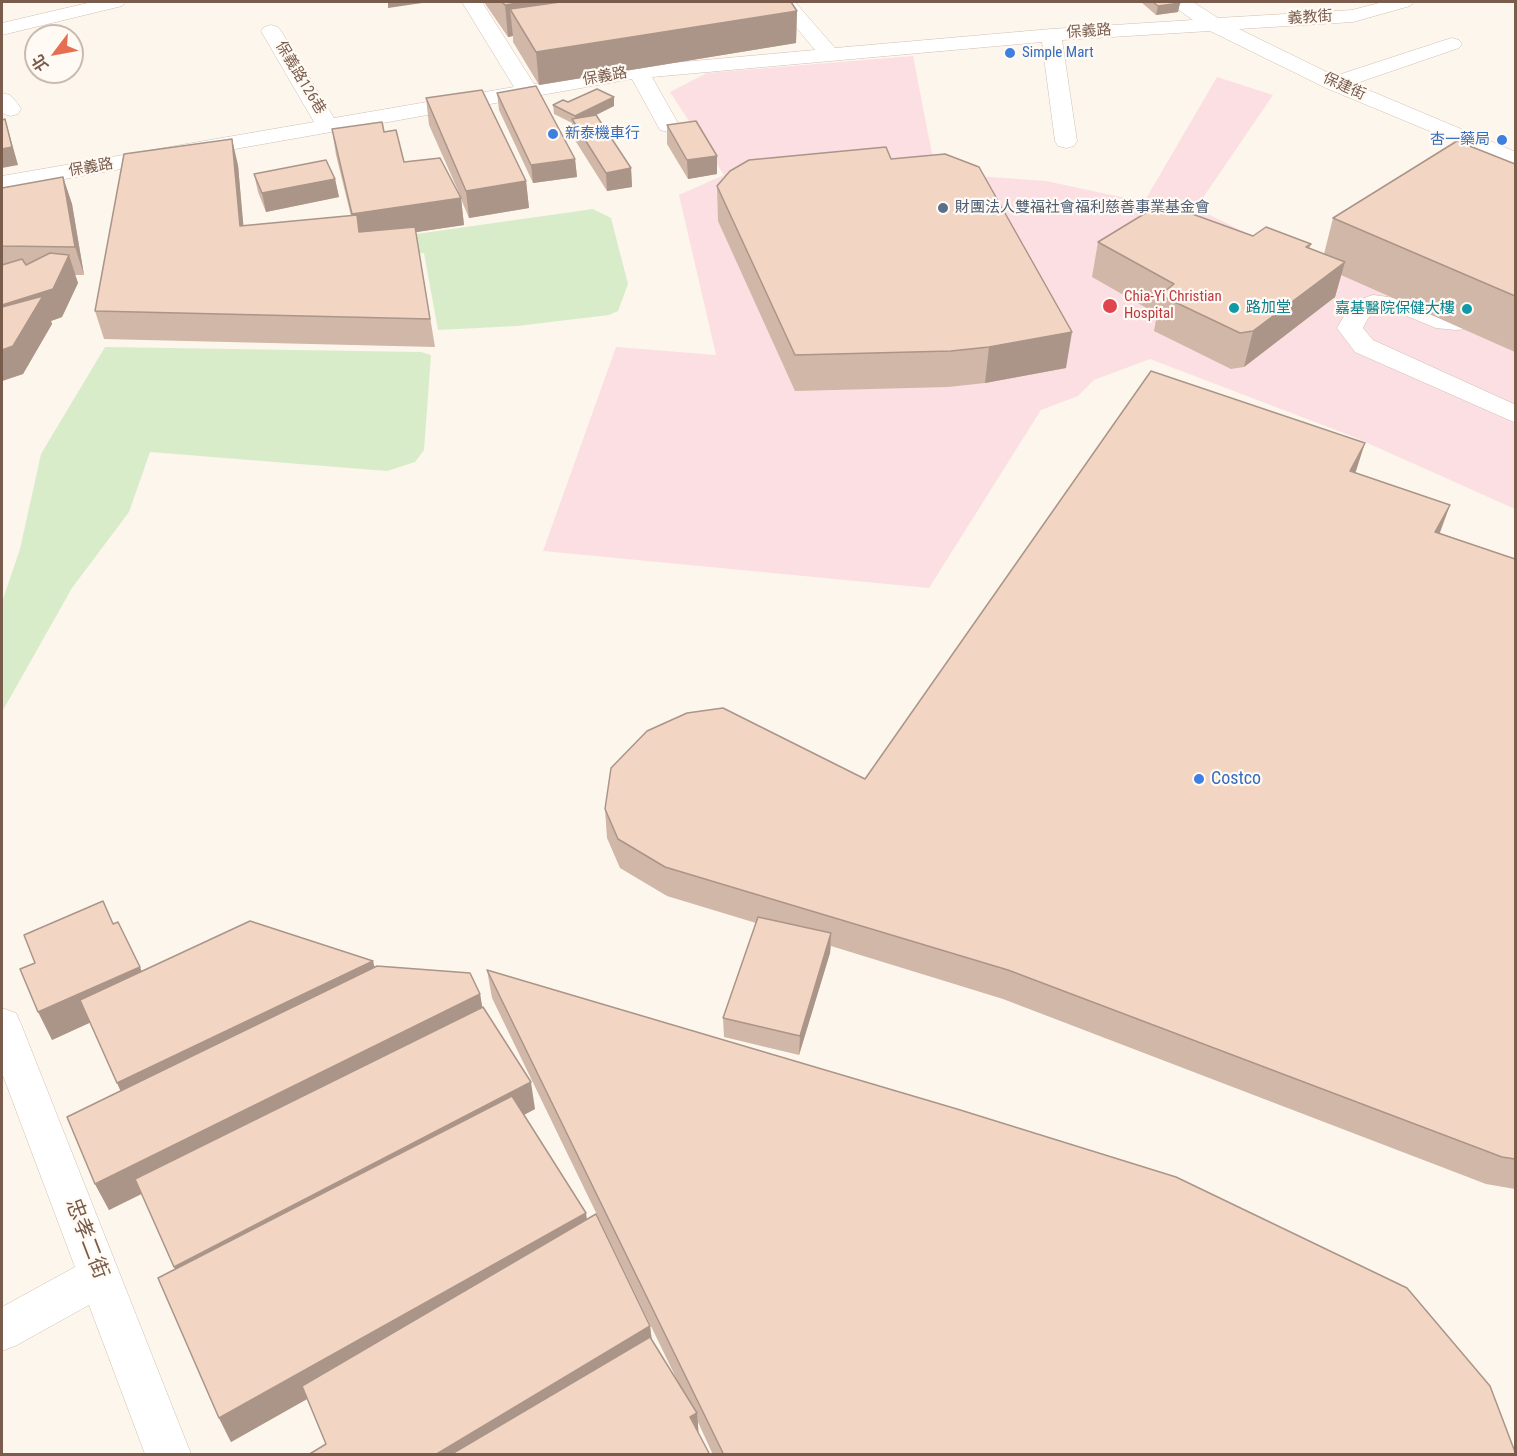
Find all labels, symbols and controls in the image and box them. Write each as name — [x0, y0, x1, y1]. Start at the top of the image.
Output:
street label: 義教街 — [1287, 8, 1333, 28]
street label: 保義路 — [1066, 21, 1112, 43]
north arrow — [24, 24, 84, 84]
street label: 保義路126巷 — [271, 38, 329, 118]
place label: Simple Mart — [1022, 44, 1094, 62]
marker: Simple Mart — [1003, 46, 1017, 60]
text: 北 — [28, 51, 52, 75]
street label: 保義路 — [581, 64, 629, 90]
street label: 保建街 — [1320, 70, 1368, 104]
place label: 新泰機車行 — [565, 125, 640, 143]
marker: 新泰機車行 — [546, 127, 560, 141]
place label: 杏一藥局 — [1430, 131, 1490, 149]
marker: 杏一藥局 — [1495, 133, 1509, 147]
street label: 保義路 — [67, 155, 115, 181]
place label: 財團法人雙福社會福利慈善事業基金會 — [955, 199, 1210, 217]
marker: 財團法人雙福社會福利慈善事業基金會 — [936, 201, 950, 215]
place label: Chia-Yi Christian Hospital — [1124, 288, 1222, 323]
marker: Chia-Yi Christian Hospital — [1101, 297, 1119, 315]
place label: 路加堂 — [1246, 299, 1291, 317]
place label: 嘉基醫院保健大樓 — [1335, 300, 1455, 318]
marker: 路加堂 — [1227, 301, 1241, 315]
marker: 嘉基醫院保健大樓 — [1460, 302, 1474, 316]
place label: Costco — [1211, 768, 1261, 790]
marker: Costco — [1192, 772, 1206, 786]
street label: 忠孝二街 — [59, 1195, 113, 1283]

